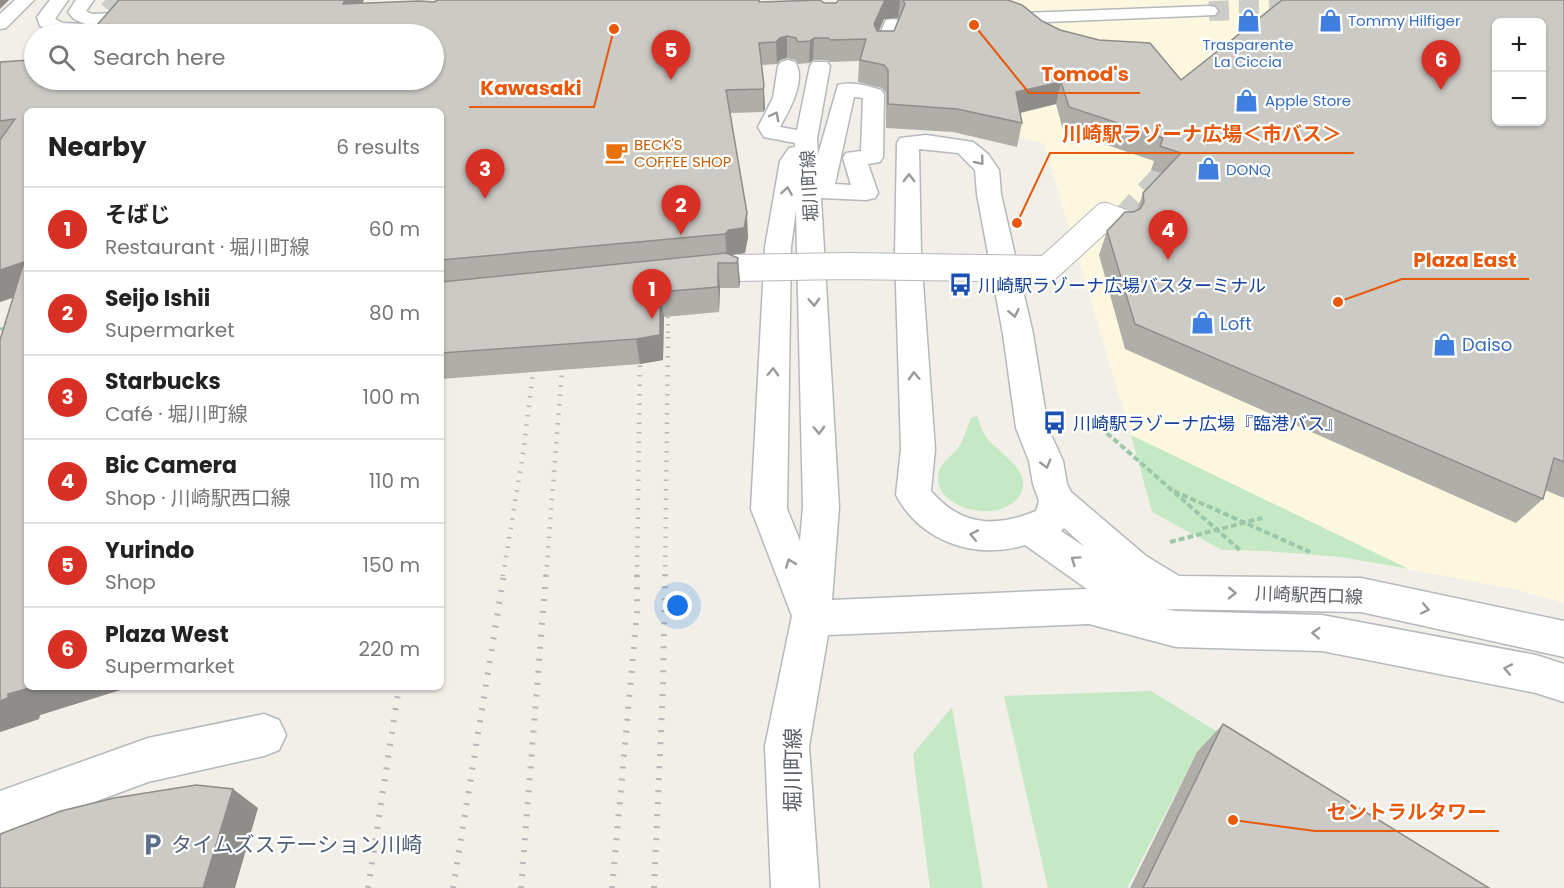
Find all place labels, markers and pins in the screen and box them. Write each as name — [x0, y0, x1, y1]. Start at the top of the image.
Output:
shop icon: Trasparente La Ciccia — [1235, 7, 1261, 33]
shop icon: Tommy Hilfiger — [1317, 7, 1343, 33]
place label: Tommy Hilfiger — [1348, 10, 1461, 31]
pin: 5 — [652, 31, 690, 80]
place label: Trasparente La Ciccia — [1202, 34, 1294, 72]
pin: 6 — [1422, 40, 1460, 90]
callout: Tomod's — [1029, 55, 1140, 93]
callout: Kawasaki — [469, 69, 594, 107]
shop icon: Apple Store — [1234, 87, 1260, 113]
place label: Apple Store — [1265, 90, 1351, 111]
callout: 川崎駅ラゾーナ広場＜市バス＞ — [1050, 115, 1354, 153]
place label: BECK'S COFFEE SHOP — [634, 134, 732, 172]
cafe icon: BECK'S COFFEE SHOP — [603, 140, 629, 166]
pin: 3 — [466, 150, 504, 199]
shop icon: DONQ — [1195, 156, 1221, 182]
place label: DONQ — [1226, 159, 1271, 180]
pin: 2 — [662, 186, 700, 235]
pin: 4 — [1148, 210, 1188, 260]
callout: Plaza East — [1402, 241, 1529, 279]
pin: 1 — [632, 270, 672, 319]
bus stop icon: 川崎駅ラゾーナ広場バスターミナル — [947, 272, 973, 298]
place label: 川崎駅ラゾーナ広場バスターミナル — [978, 273, 1266, 298]
shop icon: Loft — [1189, 310, 1215, 336]
place label: Loft — [1220, 311, 1252, 336]
shop icon: Daiso — [1431, 331, 1457, 357]
place label: Daiso — [1462, 332, 1512, 357]
bus stop icon: 川崎駅ラゾーナ広場『臨港バス』 — [1042, 410, 1068, 436]
place label: 川崎駅ラゾーナ広場『臨港バス』 — [1073, 411, 1343, 436]
callout: セントラルタワー — [1315, 793, 1499, 831]
place label: タイムズステーション川崎 — [171, 830, 422, 859]
parking icon: タイムズステーション川崎 — [140, 831, 166, 857]

